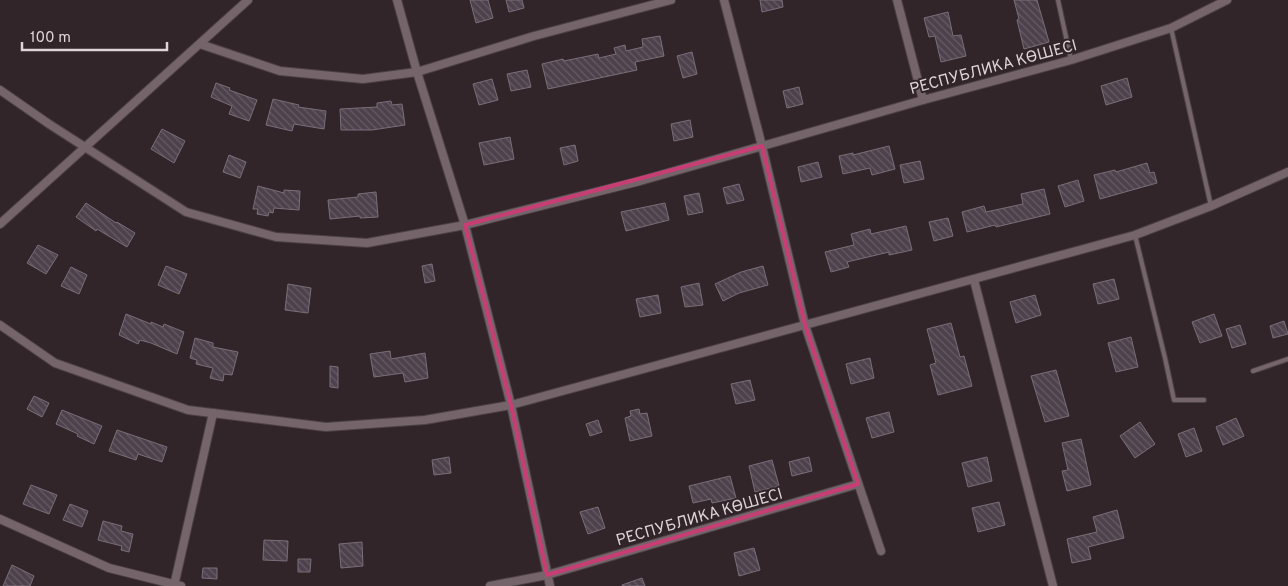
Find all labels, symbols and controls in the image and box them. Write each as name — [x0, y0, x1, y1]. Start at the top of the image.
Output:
scale bar — [22, 20, 168, 52]
text: 100 m — [30, 29, 71, 48]
street label: РЕСПУБЛИКА КӨШЕСІ — [908, 36, 1079, 100]
street label: РЕСПУБЛИКА КӨШЕСІ — [614, 485, 785, 551]

